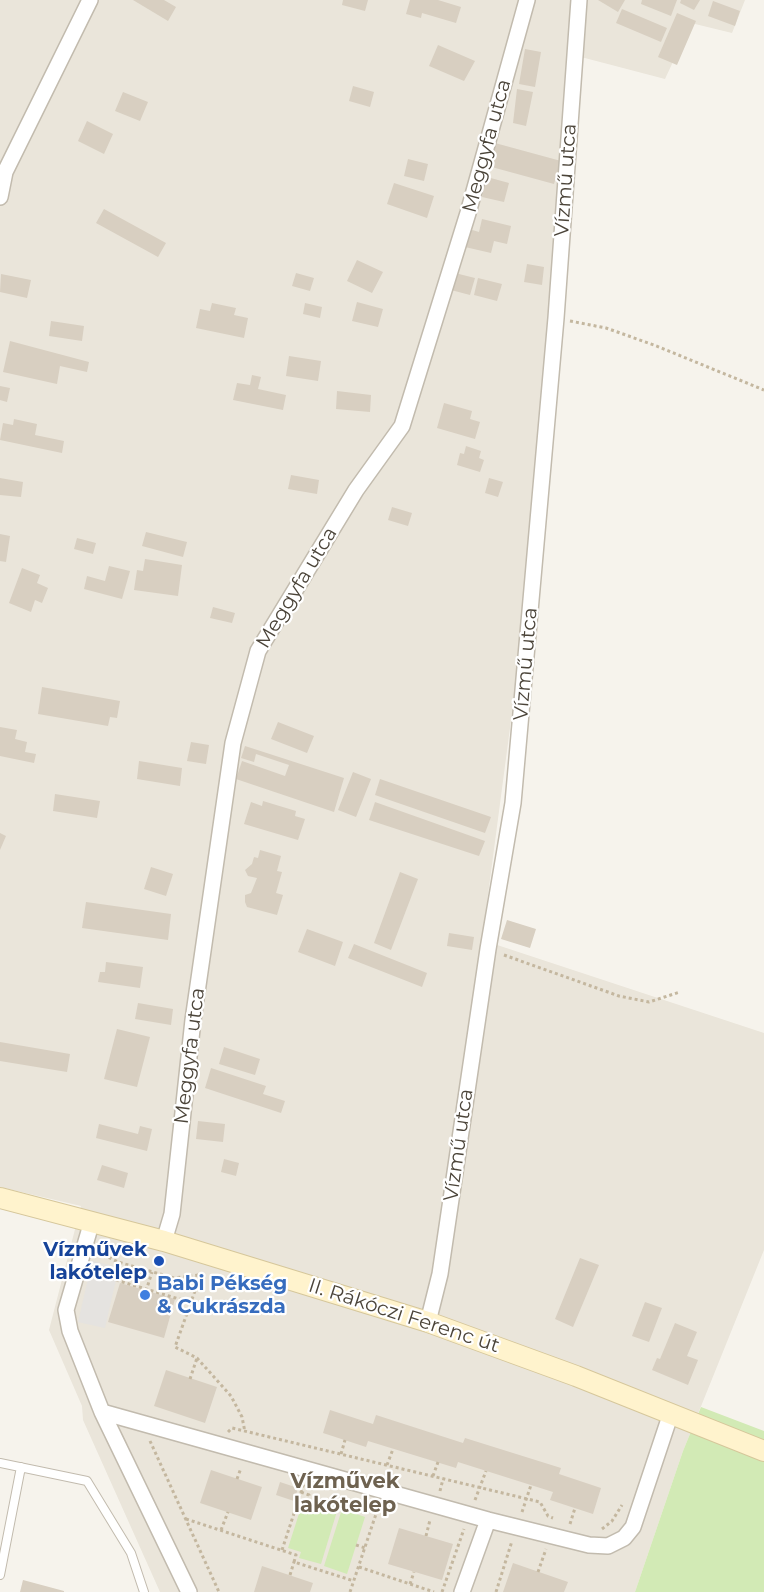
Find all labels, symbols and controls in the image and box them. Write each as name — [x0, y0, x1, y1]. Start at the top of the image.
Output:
street label: Meggyfa utca — [458, 77, 516, 215]
street label: Vízmű utca — [550, 123, 582, 237]
street label: Meggyfa utca — [251, 523, 343, 653]
street label: Vízmű utca — [509, 606, 543, 722]
street label: Meggyfa utca — [170, 986, 210, 1126]
street label: Vízmű utca — [439, 1087, 479, 1203]
place label: Vízművek lakótelep — [43, 1238, 147, 1285]
marker: Vízművek lakótelep — [152, 1254, 166, 1268]
place label: Babi Pékség & Cukrászda — [157, 1272, 287, 1319]
street label: II. Rákóczi Ferenc út — [305, 1274, 503, 1358]
marker: Babi Pékség & Cukrászda — [138, 1288, 152, 1302]
district label: Vízművek lakótelep — [291, 1469, 399, 1519]

